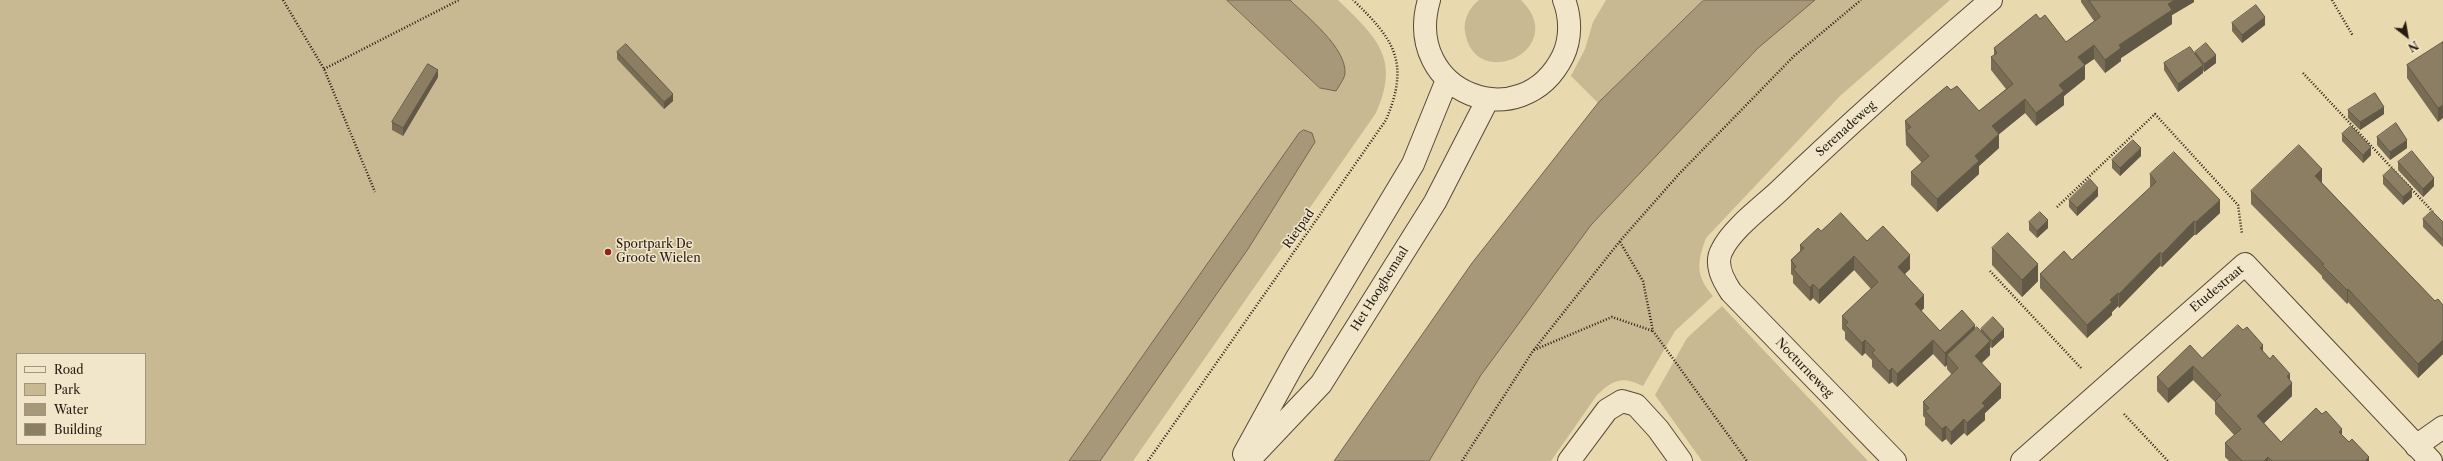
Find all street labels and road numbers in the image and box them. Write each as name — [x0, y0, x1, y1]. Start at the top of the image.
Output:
street label: Serenadeweg — [1813, 98, 1879, 160]
street label: Rietpad — [1280, 207, 1318, 251]
street label: Het Hooghemaal — [1348, 244, 1412, 334]
street label: Etudestraat — [2187, 263, 2247, 315]
street label: Nocturneweg — [1772, 335, 1836, 401]

